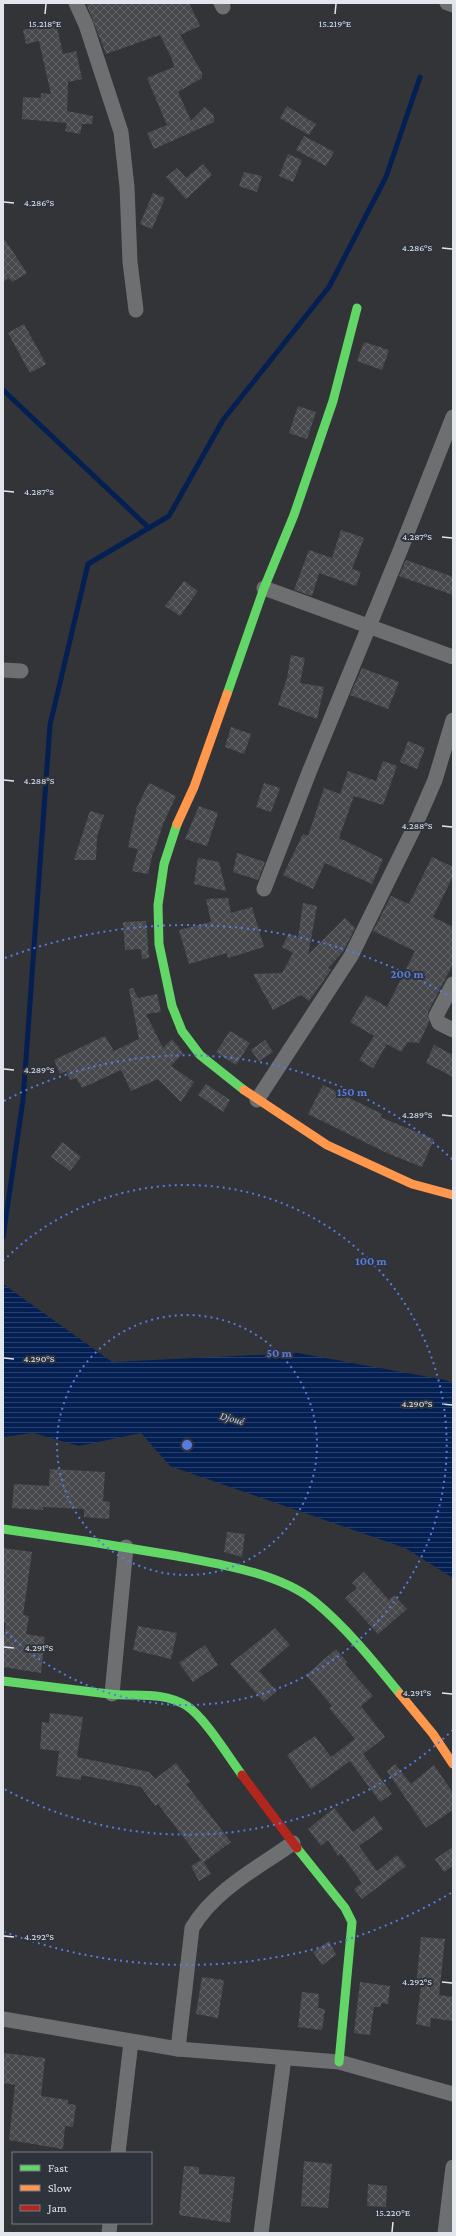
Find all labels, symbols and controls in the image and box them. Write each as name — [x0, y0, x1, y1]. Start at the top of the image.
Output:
text: 15.218°E — [29, 18, 62, 29]
text: 15.219°E — [319, 18, 352, 29]
text: 4.286°S — [24, 197, 55, 208]
text: 4.286°S — [402, 242, 433, 253]
text: 4.287°S — [24, 486, 54, 497]
text: 4.287°S — [402, 531, 432, 542]
text: 4.288°S — [23, 775, 55, 786]
text: 4.288°S — [401, 820, 433, 831]
text: 200 m — [390, 967, 424, 981]
text: 4.289°S — [24, 1064, 55, 1075]
text: 150 m — [337, 1085, 368, 1099]
text: 4.289°S — [402, 1109, 433, 1120]
text: 100 m — [355, 1254, 388, 1268]
text: 50 m — [266, 1346, 293, 1360]
text: 4.290°S — [23, 1353, 55, 1364]
text: 4.290°S — [401, 1398, 433, 1409]
water label: Djoué — [218, 1409, 246, 1428]
centre of rings — [180, 1438, 194, 1452]
text: 4.291°S — [25, 1642, 54, 1653]
text: 4.291°S — [403, 1687, 432, 1698]
text: 4.292°S — [24, 1931, 54, 1942]
text: 4.292°S — [402, 1976, 432, 1987]
legend — [12, 2152, 152, 2224]
text: Fast — [48, 2161, 69, 2175]
text: Slow — [48, 2181, 72, 2195]
text: Jam — [47, 2201, 67, 2215]
text: 15.220°E — [376, 2207, 411, 2218]

